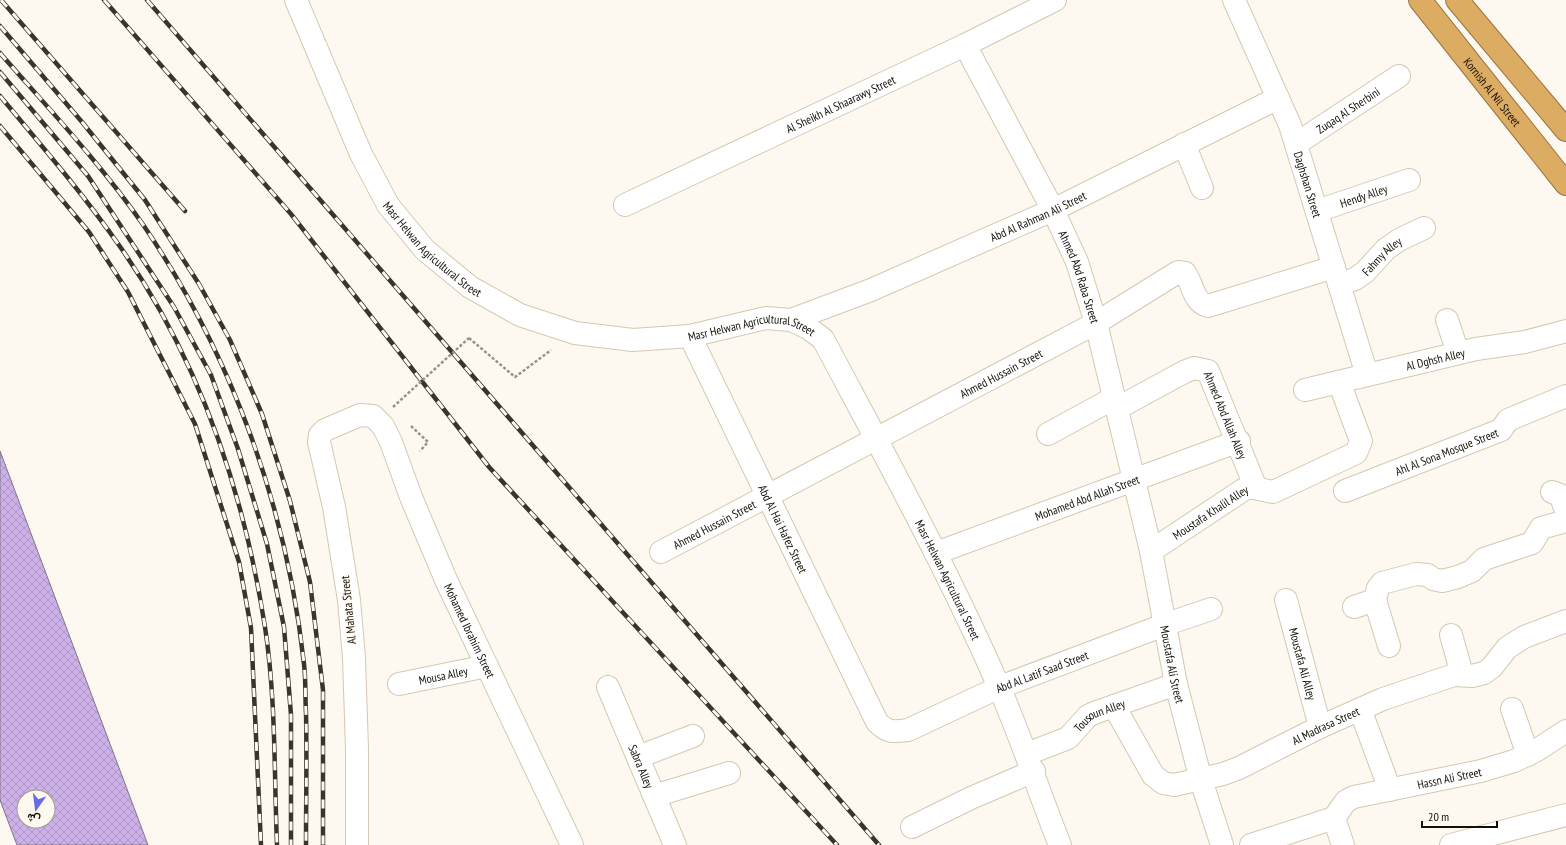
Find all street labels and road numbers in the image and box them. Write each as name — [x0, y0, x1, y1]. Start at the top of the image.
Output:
street label: Kornish Al Nil Street — [1461, 54, 1525, 130]
street label: Al Sheikh Al Shaarawy Street — [783, 71, 898, 136]
street label: Zuqaq Al Sherbini — [1313, 83, 1382, 136]
street label: Daghshan Street — [1291, 149, 1326, 220]
street label: Hendy Alley — [1338, 180, 1389, 210]
street label: Abd Al Rahman Ali Street — [988, 187, 1089, 244]
street label: Masr Helwan Agricultural Street — [380, 198, 485, 300]
street label: Ahmed Abd Raba Street — [1056, 228, 1103, 326]
street label: Fahmy Alley — [1358, 233, 1404, 278]
street label: Masr Helwan Agricultural Street — [685, 330, 817, 344]
street label: Al Dghsh Alley — [1404, 344, 1467, 373]
street label: Ahmed Hussain Street — [957, 345, 1045, 401]
street label: Ahmed Abd Allah Alley — [1201, 369, 1251, 462]
street label: Ahl Al Sona Mosque Street — [1393, 424, 1501, 478]
street label: Mohamed Abd Allah Street — [1033, 471, 1142, 523]
street label: Moustafa Khalil Alley — [1169, 481, 1251, 542]
street label: Abd Al Hai Hafez Street — [756, 482, 811, 576]
street label: Ahmed Hussain Street — [670, 496, 759, 552]
street label: Masr Helwan Agricultural Street — [912, 517, 984, 643]
street label: Al Mahata Street — [337, 574, 359, 645]
street label: Mohamed Ibrahim Street — [441, 581, 499, 681]
street label: Moustafa Ali Street — [1158, 624, 1188, 705]
street label: Moustafa Ali Alley — [1286, 626, 1320, 702]
street label: Abd Al Latif Saad Street — [993, 647, 1091, 696]
street label: Mousa Alley — [417, 663, 469, 687]
street label: Tousoun Alley — [1070, 695, 1127, 735]
street label: Al Madrasa Street — [1289, 703, 1362, 748]
street label: Sabra Alley — [626, 742, 658, 791]
street label: Hassn Ali Street — [1416, 763, 1484, 791]

